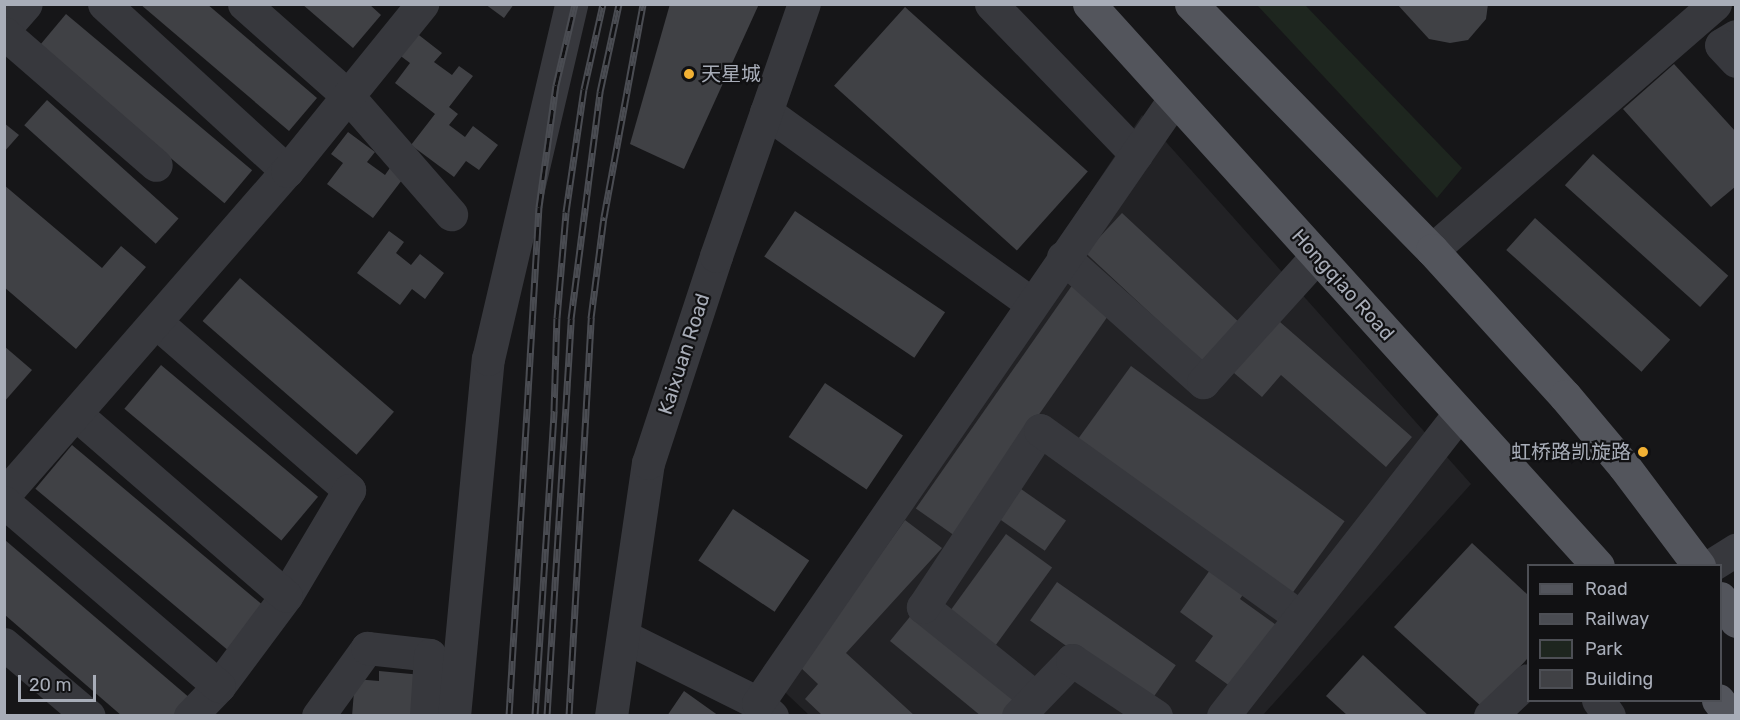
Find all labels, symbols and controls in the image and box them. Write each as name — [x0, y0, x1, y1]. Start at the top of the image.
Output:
place label: 天星城 — [701, 62, 761, 86]
marker: 天星城 — [682, 67, 696, 81]
street label: Hongqiao Road — [1287, 224, 1399, 346]
street label: Kaixuan Road — [653, 290, 715, 418]
place label: 虹桥路凯旋路 — [1511, 440, 1631, 464]
marker: 虹桥路凯旋路 — [1636, 445, 1650, 459]
legend — [1527, 564, 1722, 702]
text: Road — [1585, 578, 1628, 600]
text: Railway — [1585, 608, 1649, 630]
text: Park — [1585, 638, 1622, 660]
scale bar — [21, 663, 99, 701]
text: Building — [1585, 668, 1653, 690]
text: 20 m — [29, 674, 71, 696]

